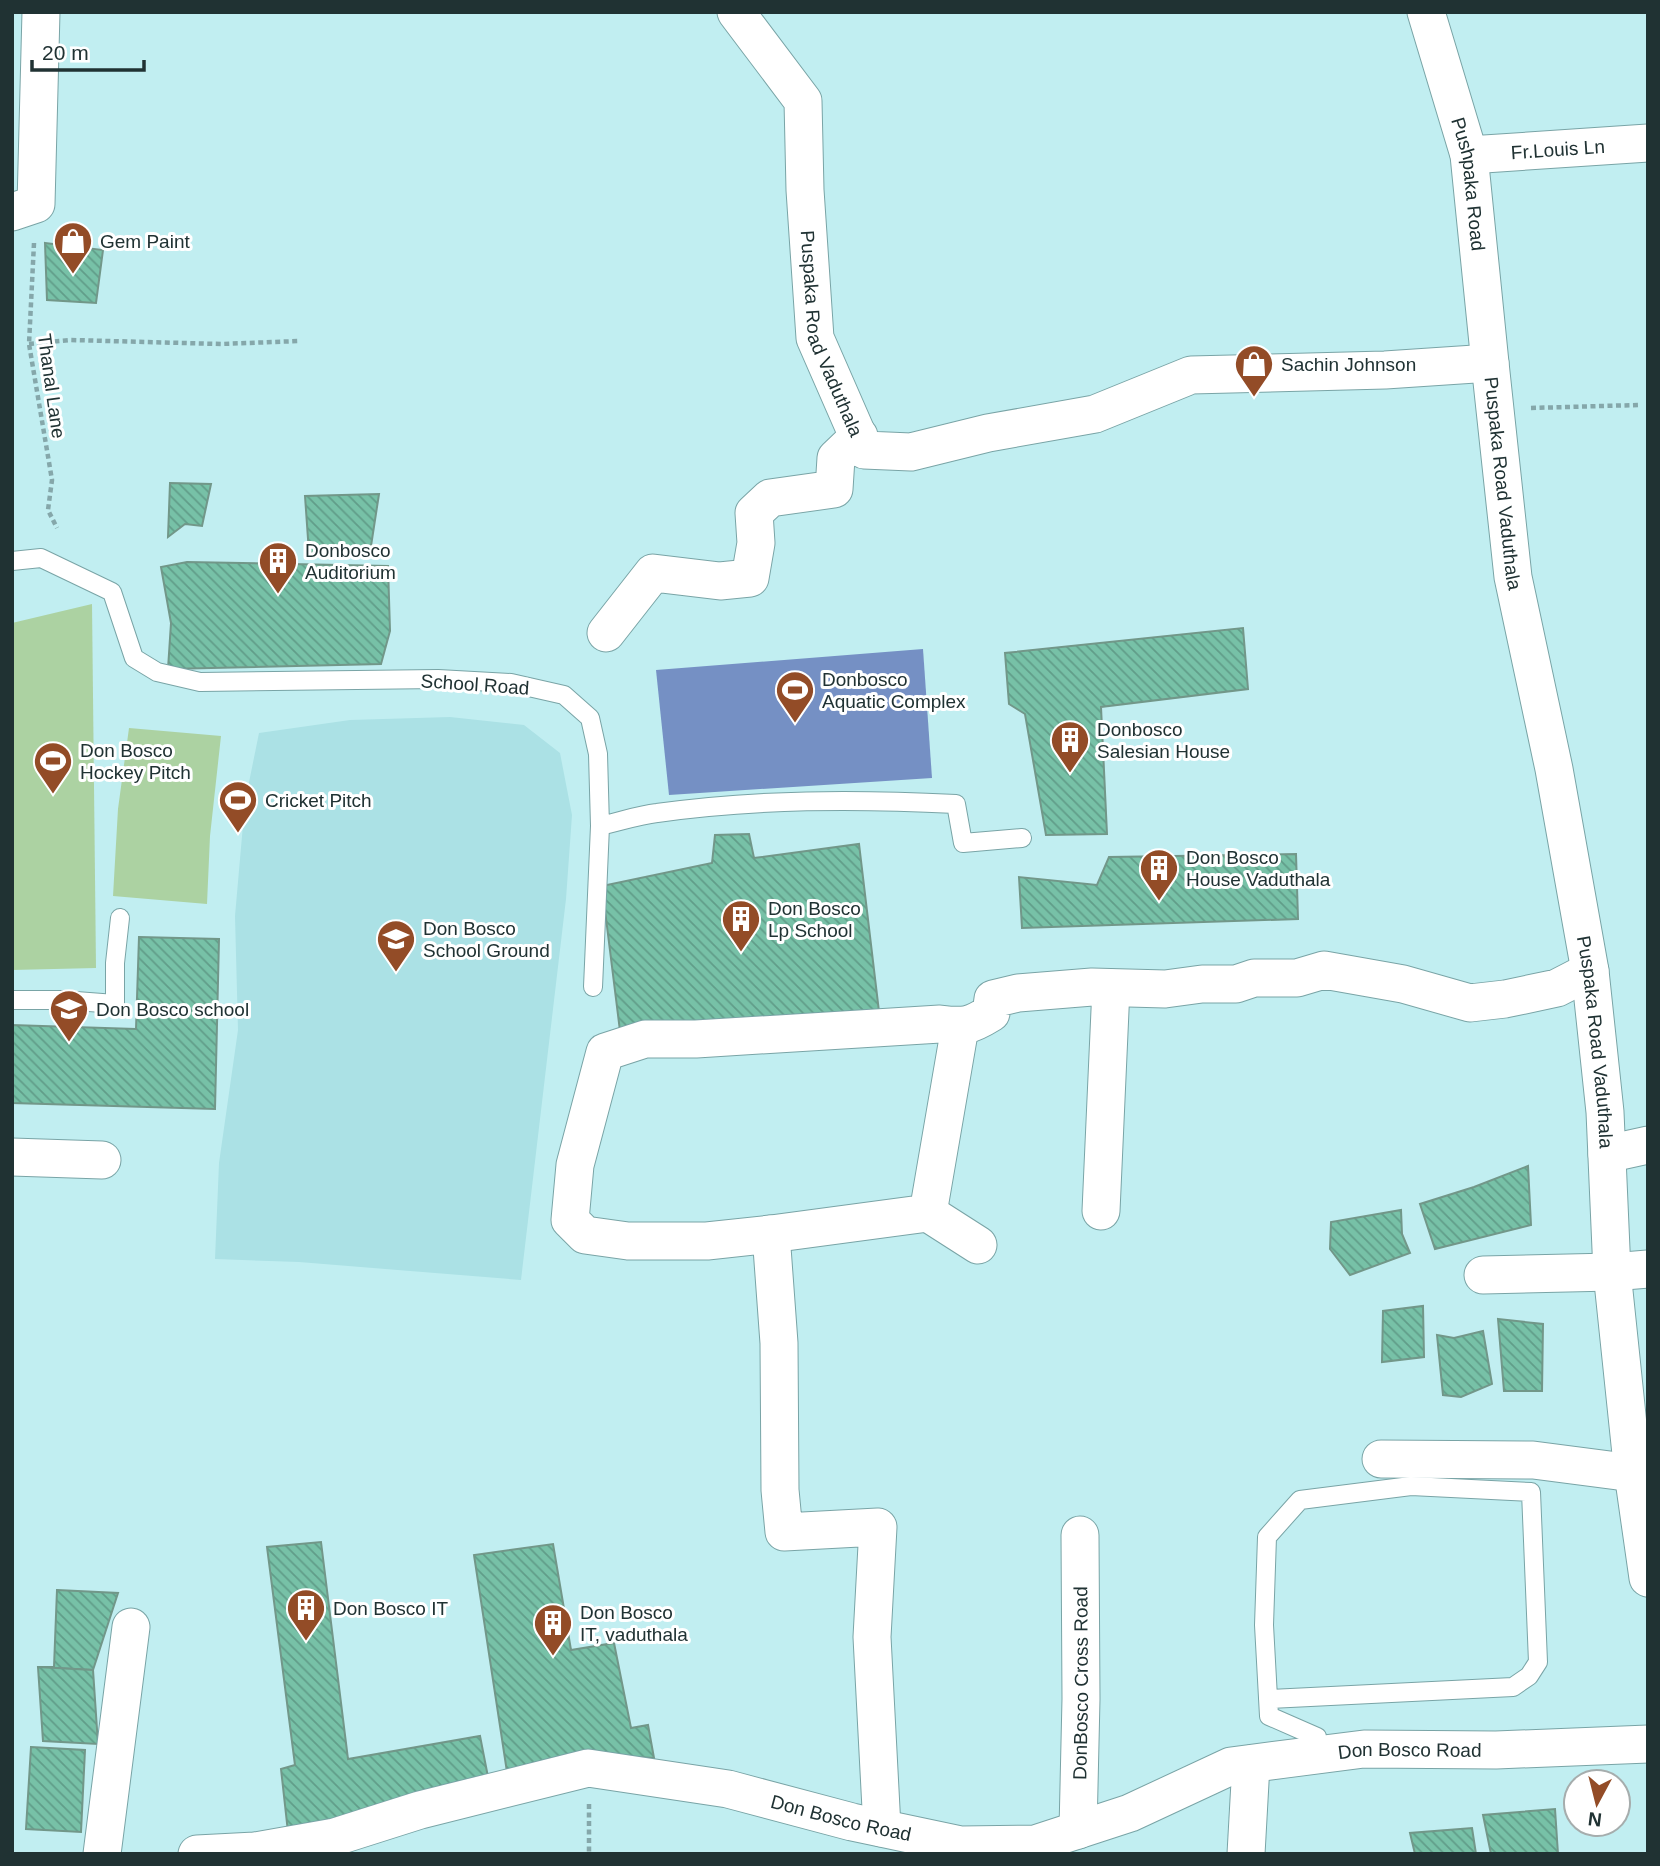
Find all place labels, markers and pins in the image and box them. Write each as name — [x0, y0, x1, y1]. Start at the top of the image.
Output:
shop icon: Gem Paint — [52, 220, 94, 275]
place label: Gem Paint — [100, 231, 190, 252]
shop icon: Sachin Johnson — [1233, 343, 1275, 398]
place label: Sachin Johnson — [1281, 354, 1416, 375]
building icon: Donbosco Auditorium — [257, 540, 299, 595]
place label: Donbosco Auditorium — [305, 540, 396, 583]
sports icon: Donbosco Aquatic Complex — [774, 669, 816, 724]
place label: Donbosco Aquatic Complex — [822, 669, 966, 712]
building icon: Donbosco Salesian House — [1049, 719, 1091, 774]
place label: Donbosco Salesian House — [1097, 719, 1230, 762]
sports icon: Don Bosco Hockey Pitch — [32, 740, 74, 795]
place label: Don Bosco Hockey Pitch — [80, 740, 191, 783]
sports icon: Cricket Pitch — [217, 779, 259, 834]
place label: Cricket Pitch — [265, 790, 372, 811]
building icon: Don Bosco House Vaduthala — [1138, 847, 1180, 902]
place label: Don Bosco House Vaduthala — [1186, 847, 1331, 890]
building icon: Don Bosco Lp School — [720, 898, 762, 953]
place label: Don Bosco Lp School — [768, 898, 861, 941]
school or university icon: Don Bosco School Ground — [375, 918, 417, 973]
place label: Don Bosco School Ground — [423, 918, 550, 961]
school or university icon: Don Bosco school — [48, 988, 90, 1043]
place label: Don Bosco school — [96, 999, 249, 1020]
building icon: Don Bosco IT — [285, 1587, 327, 1642]
place label: Don Bosco IT — [333, 1598, 448, 1619]
building icon: Don Bosco IT, vaduthala — [532, 1602, 574, 1657]
place label: Don Bosco IT, vaduthala — [580, 1602, 688, 1645]

